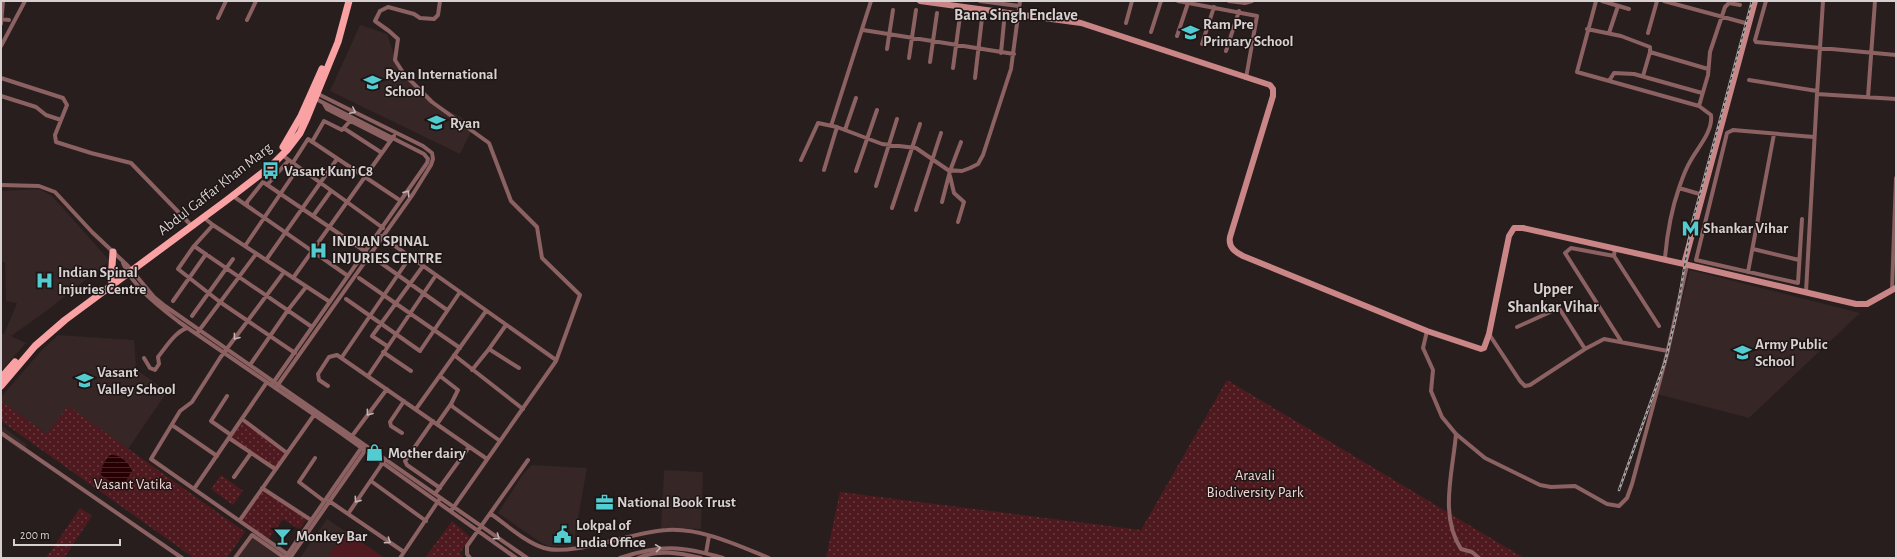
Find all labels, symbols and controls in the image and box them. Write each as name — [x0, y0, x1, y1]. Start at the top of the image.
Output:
district label: Bana Singh Enclave — [954, 7, 1078, 23]
place label: Ram Pre Primary School — [1203, 17, 1294, 49]
school or university icon: Ram Pre Primary School — [1180, 23, 1200, 43]
place label: Ryan International School — [385, 67, 498, 99]
school or university icon: Ryan International School — [362, 73, 382, 93]
one-way arrow — [348, 106, 356, 113]
school or university icon: Ryan — [427, 113, 447, 133]
place label: Ryan — [450, 116, 480, 131]
street label: Abdul Gaffar Khan Marg — [155, 139, 275, 238]
bus stop icon: Vasant Kunj C8 — [261, 161, 281, 181]
place label: Vasant Kunj C8 — [284, 164, 373, 179]
one-way arrow — [402, 191, 409, 198]
metro station icon: Shankar Vihar — [1680, 218, 1700, 238]
place label: Shankar Vihar — [1703, 221, 1789, 236]
place label: INDIAN SPINAL INJURIES CENTRE — [332, 234, 442, 266]
hospital icon: INDIAN SPINAL INJURIES CENTRE — [309, 240, 329, 260]
place label: Indian Spinal Injuries Centre — [58, 265, 146, 297]
hospital icon: Indian Spinal Injuries Centre — [35, 271, 55, 291]
district label: Upper Shankar Vihar — [1508, 281, 1599, 315]
one-way arrow — [234, 332, 241, 339]
place label: Army Public School — [1755, 337, 1828, 369]
school or university icon: Army Public School — [1732, 343, 1752, 363]
place label: Vasant Valley School — [97, 365, 176, 397]
school or university icon: Vasant Valley School — [74, 371, 94, 391]
one-way arrow — [367, 408, 374, 415]
shop icon: Mother dairy — [365, 443, 385, 463]
place label: Mother dairy — [388, 446, 466, 461]
park label: Aravali Biodiversity Park — [1206, 468, 1304, 500]
park label: Vasant Vatika — [94, 477, 172, 492]
office icon: National Book Trust — [594, 492, 614, 512]
place label: National Book Trust — [617, 495, 736, 510]
one-way arrow — [354, 496, 362, 503]
place label: Lokpal of India Office — [576, 518, 646, 550]
scale bar — [14, 521, 120, 547]
public building icon: Lokpal of India Office — [553, 524, 573, 544]
bar icon: Monkey Bar — [273, 526, 293, 546]
text: 200 m — [20, 529, 50, 541]
place label: Monkey Bar — [296, 529, 368, 544]
one-way arrow — [493, 532, 500, 539]
one-way arrow — [383, 536, 390, 543]
one-way arrow — [654, 544, 661, 553]

